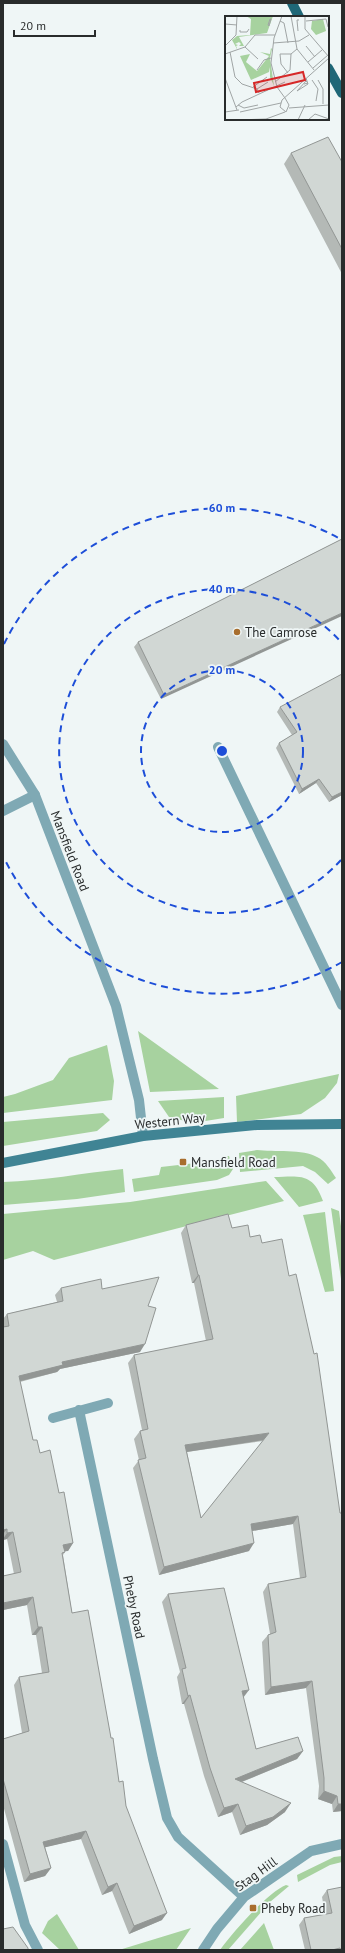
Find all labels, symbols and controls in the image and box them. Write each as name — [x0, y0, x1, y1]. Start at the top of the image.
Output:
scale bar — [14, 12, 95, 38]
inset map — [225, 16, 329, 120]
text: 20 m — [20, 18, 46, 33]
text: 60 m — [209, 500, 235, 515]
text: 40 m — [209, 581, 235, 596]
place label: The Camrose — [245, 624, 317, 641]
marker: The Camrose — [232, 627, 242, 637]
text: 20 m — [209, 662, 235, 677]
centre of rings — [215, 744, 229, 758]
street label: Mansfield Road — [47, 808, 93, 894]
street label: Western Way — [134, 1109, 206, 1133]
place label: Mansfield Road — [191, 1154, 276, 1171]
marker: Mansfield Road — [178, 1157, 188, 1167]
street label: Pheby Road — [119, 1574, 149, 1640]
street label: Stag Hill — [232, 1853, 281, 1895]
place label: Pheby Road — [261, 1900, 325, 1917]
marker: Pheby Road — [248, 1903, 258, 1913]

